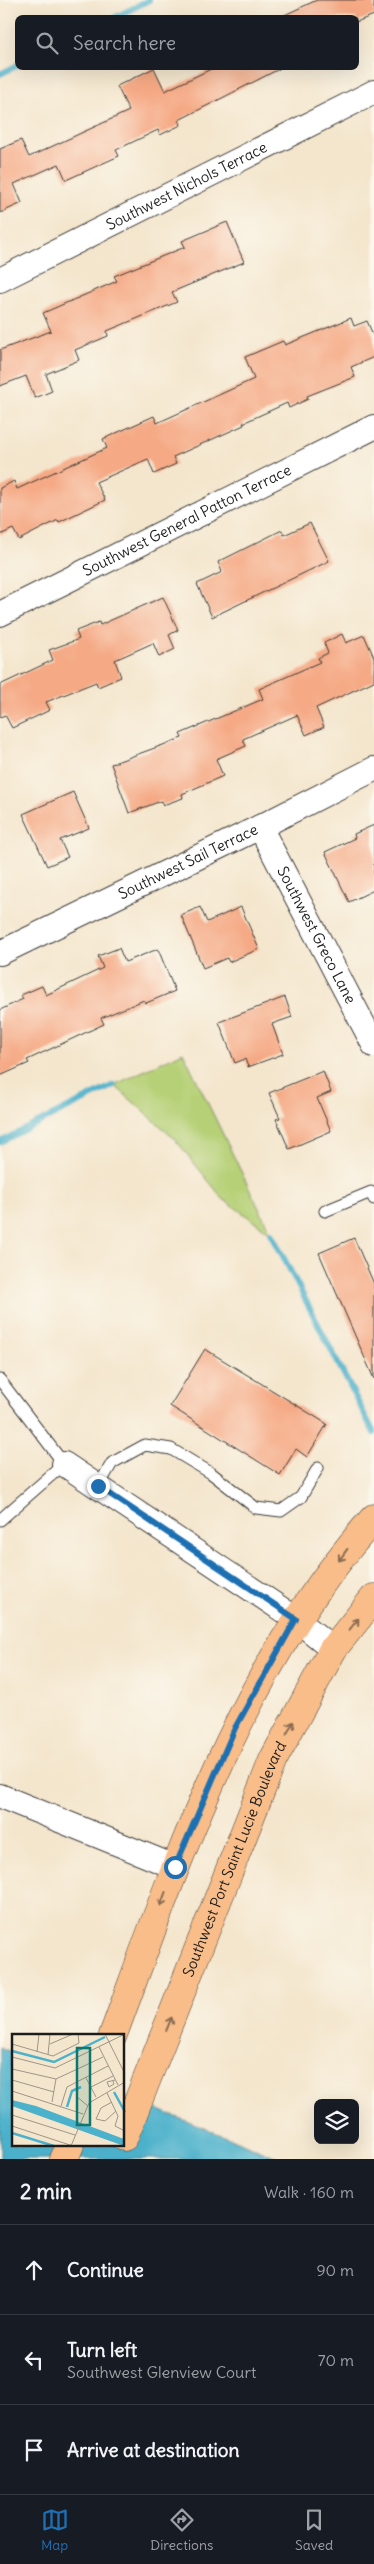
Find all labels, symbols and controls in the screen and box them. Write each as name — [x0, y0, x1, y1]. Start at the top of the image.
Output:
search box — [15, 15, 359, 70]
icon: search — [33, 29, 61, 57]
text: Search here — [73, 31, 176, 55]
street label: Southwest Nichols Terrace — [103, 137, 270, 234]
street label: Southwest General Patton Terrace — [79, 460, 294, 580]
street label: Southwest Sail Terrace — [115, 820, 261, 903]
street label: Southwest Greco Lane — [273, 863, 361, 1007]
route end — [87, 1475, 110, 1498]
one-way arrow — [338, 1548, 348, 1562]
one-way arrow — [348, 1618, 359, 1631]
one-way arrow — [286, 1722, 296, 1736]
street label: Southwest Port Saint Lucie Boulevard — [178, 1738, 290, 1980]
route start — [164, 1856, 187, 1879]
one-way arrow — [158, 1891, 167, 1907]
one-way arrow — [164, 2017, 174, 2032]
inset map — [12, 2034, 125, 2146]
map controls — [314, 2099, 359, 2144]
button: layers — [314, 2099, 359, 2144]
text: 2 min — [20, 2178, 72, 2205]
text: Walk · 160 m — [264, 2182, 354, 2202]
icon: ahead — [20, 2256, 48, 2284]
text: Continue — [67, 2258, 144, 2282]
text: 90 m — [316, 2260, 354, 2280]
text: Turn left — [67, 2338, 137, 2362]
icon: left — [20, 2346, 48, 2374]
text: 70 m — [318, 2350, 354, 2370]
text: Southwest Glenview Court — [67, 2362, 256, 2382]
icon: arrive — [20, 2436, 48, 2464]
text: Arrive at destination — [67, 2438, 240, 2462]
tab: Map — [41, 2506, 69, 2554]
tab: Directions — [150, 2506, 213, 2554]
tab: Saved — [295, 2506, 333, 2554]

